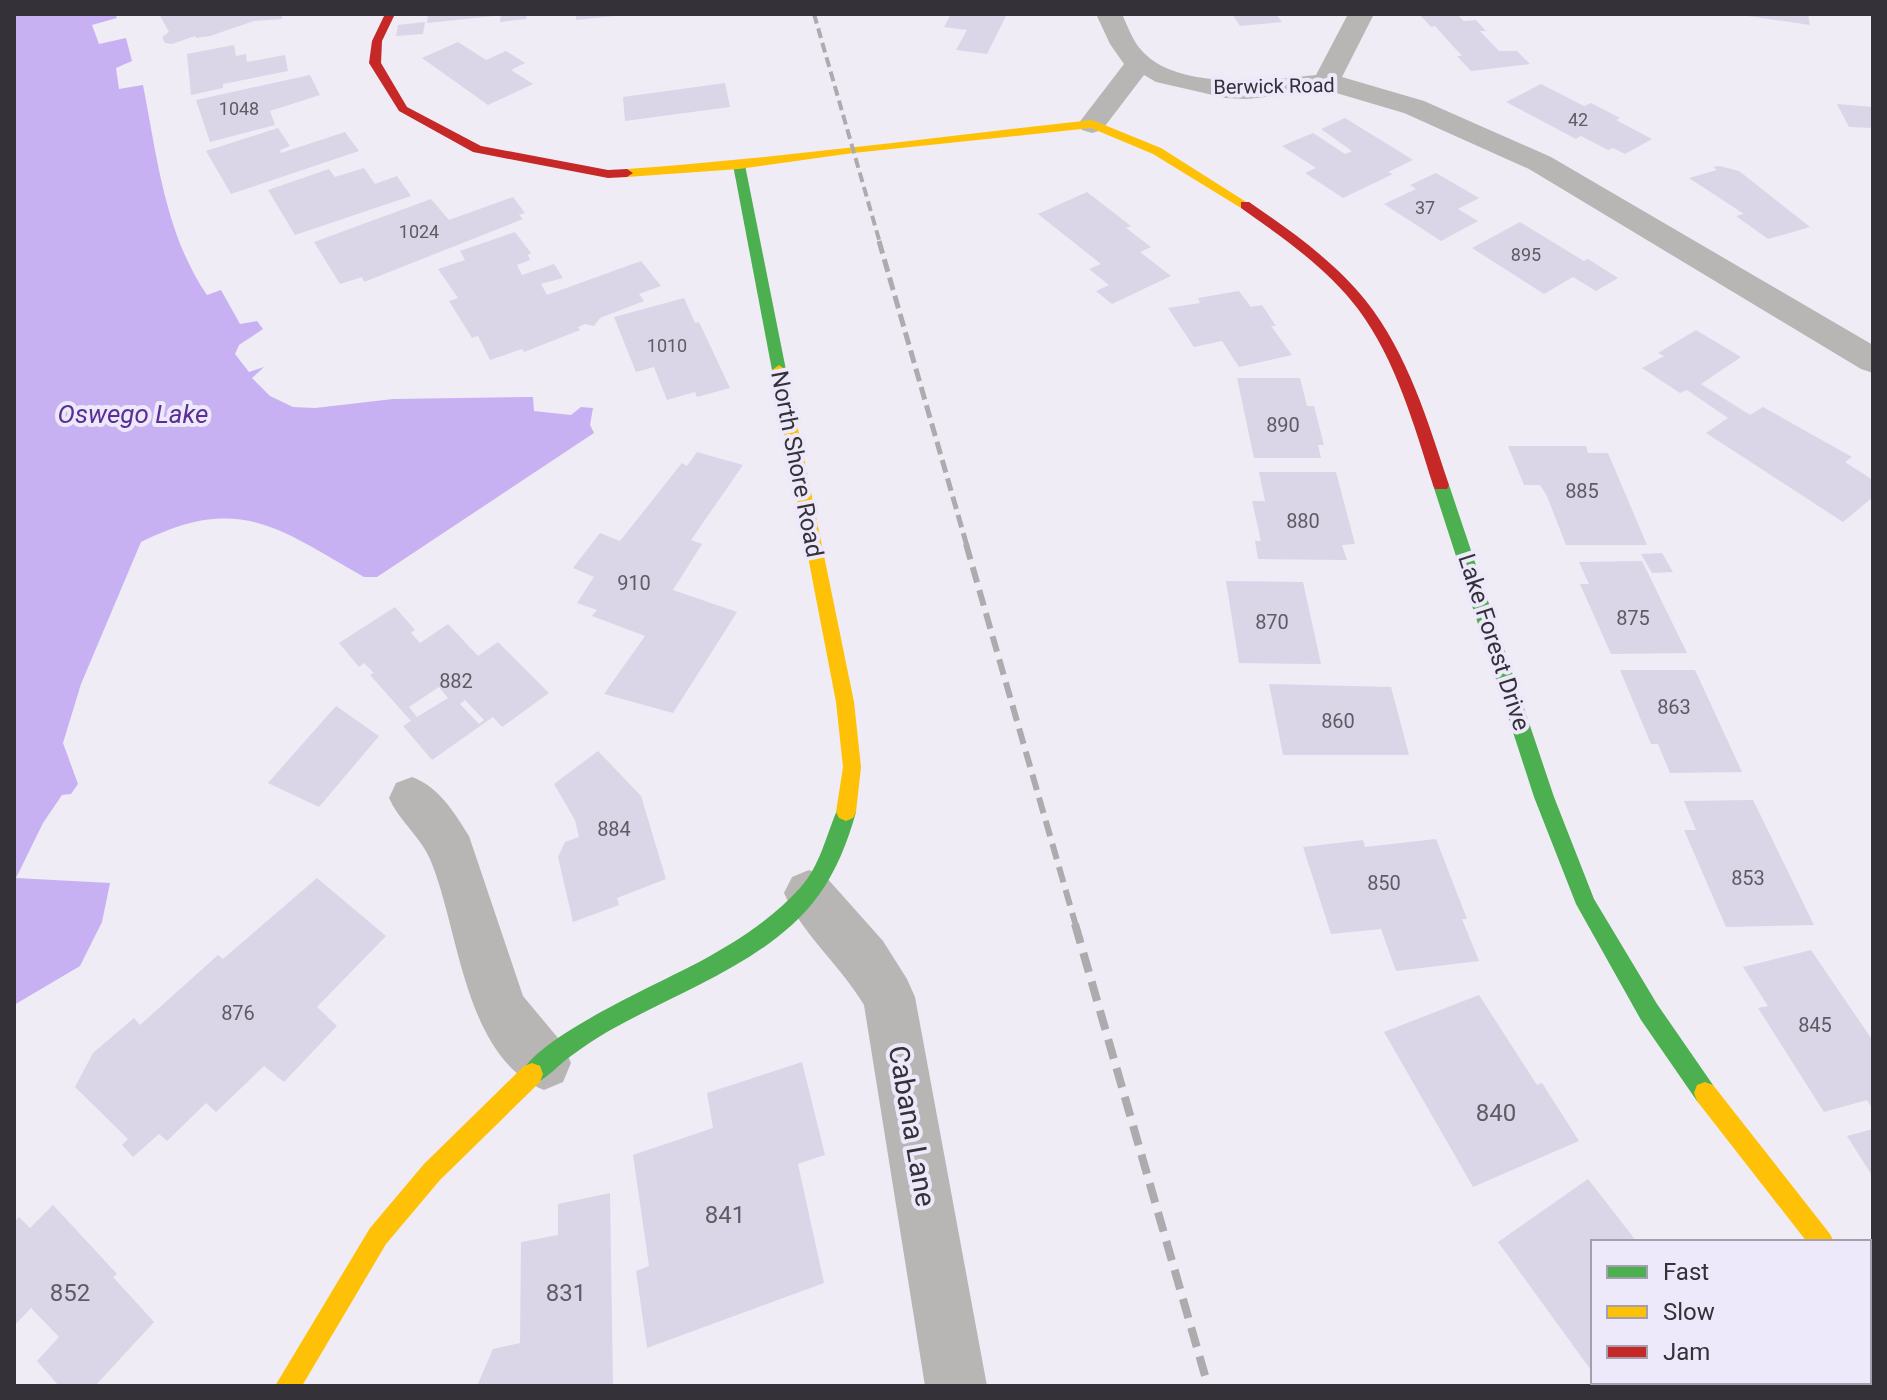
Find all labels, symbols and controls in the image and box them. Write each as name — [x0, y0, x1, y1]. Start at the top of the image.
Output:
street label: Berwick Road — [1213, 73, 1335, 99]
house number: 1048 — [219, 98, 259, 119]
house number: 42 — [1568, 109, 1588, 130]
house number: 37 — [1415, 197, 1435, 218]
house number: 1024 — [399, 221, 439, 242]
house number: 895 — [1511, 244, 1541, 265]
house number: 1010 — [647, 335, 687, 356]
street label: North Shore Road — [765, 368, 829, 560]
water label: Oswego Lake — [58, 399, 208, 429]
house number: 890 — [1266, 413, 1300, 437]
house number: 885 — [1565, 479, 1599, 503]
house number: 880 — [1286, 509, 1320, 533]
street label: Lake Forest Drive — [1452, 550, 1536, 734]
house number: 910 — [617, 571, 651, 595]
house number: 875 — [1616, 606, 1650, 630]
house number: 870 — [1255, 610, 1289, 634]
house number: 882 — [439, 669, 473, 693]
house number: 863 — [1657, 695, 1691, 719]
house number: 860 — [1321, 709, 1355, 733]
house number: 884 — [597, 817, 631, 841]
house number: 853 — [1731, 866, 1765, 890]
house number: 850 — [1367, 871, 1401, 895]
house number: 876 — [221, 1001, 255, 1025]
house number: 845 — [1798, 1013, 1832, 1037]
street label: Cabana Lane — [882, 1043, 942, 1209]
house number: 840 — [1476, 1099, 1516, 1127]
house number: 841 — [705, 1201, 745, 1229]
legend — [1591, 1240, 1871, 1384]
text: Fast — [1663, 1258, 1709, 1286]
house number: 852 — [50, 1279, 90, 1307]
house number: 831 — [546, 1279, 586, 1307]
text: Slow — [1663, 1298, 1715, 1326]
text: Jam — [1663, 1338, 1710, 1366]

